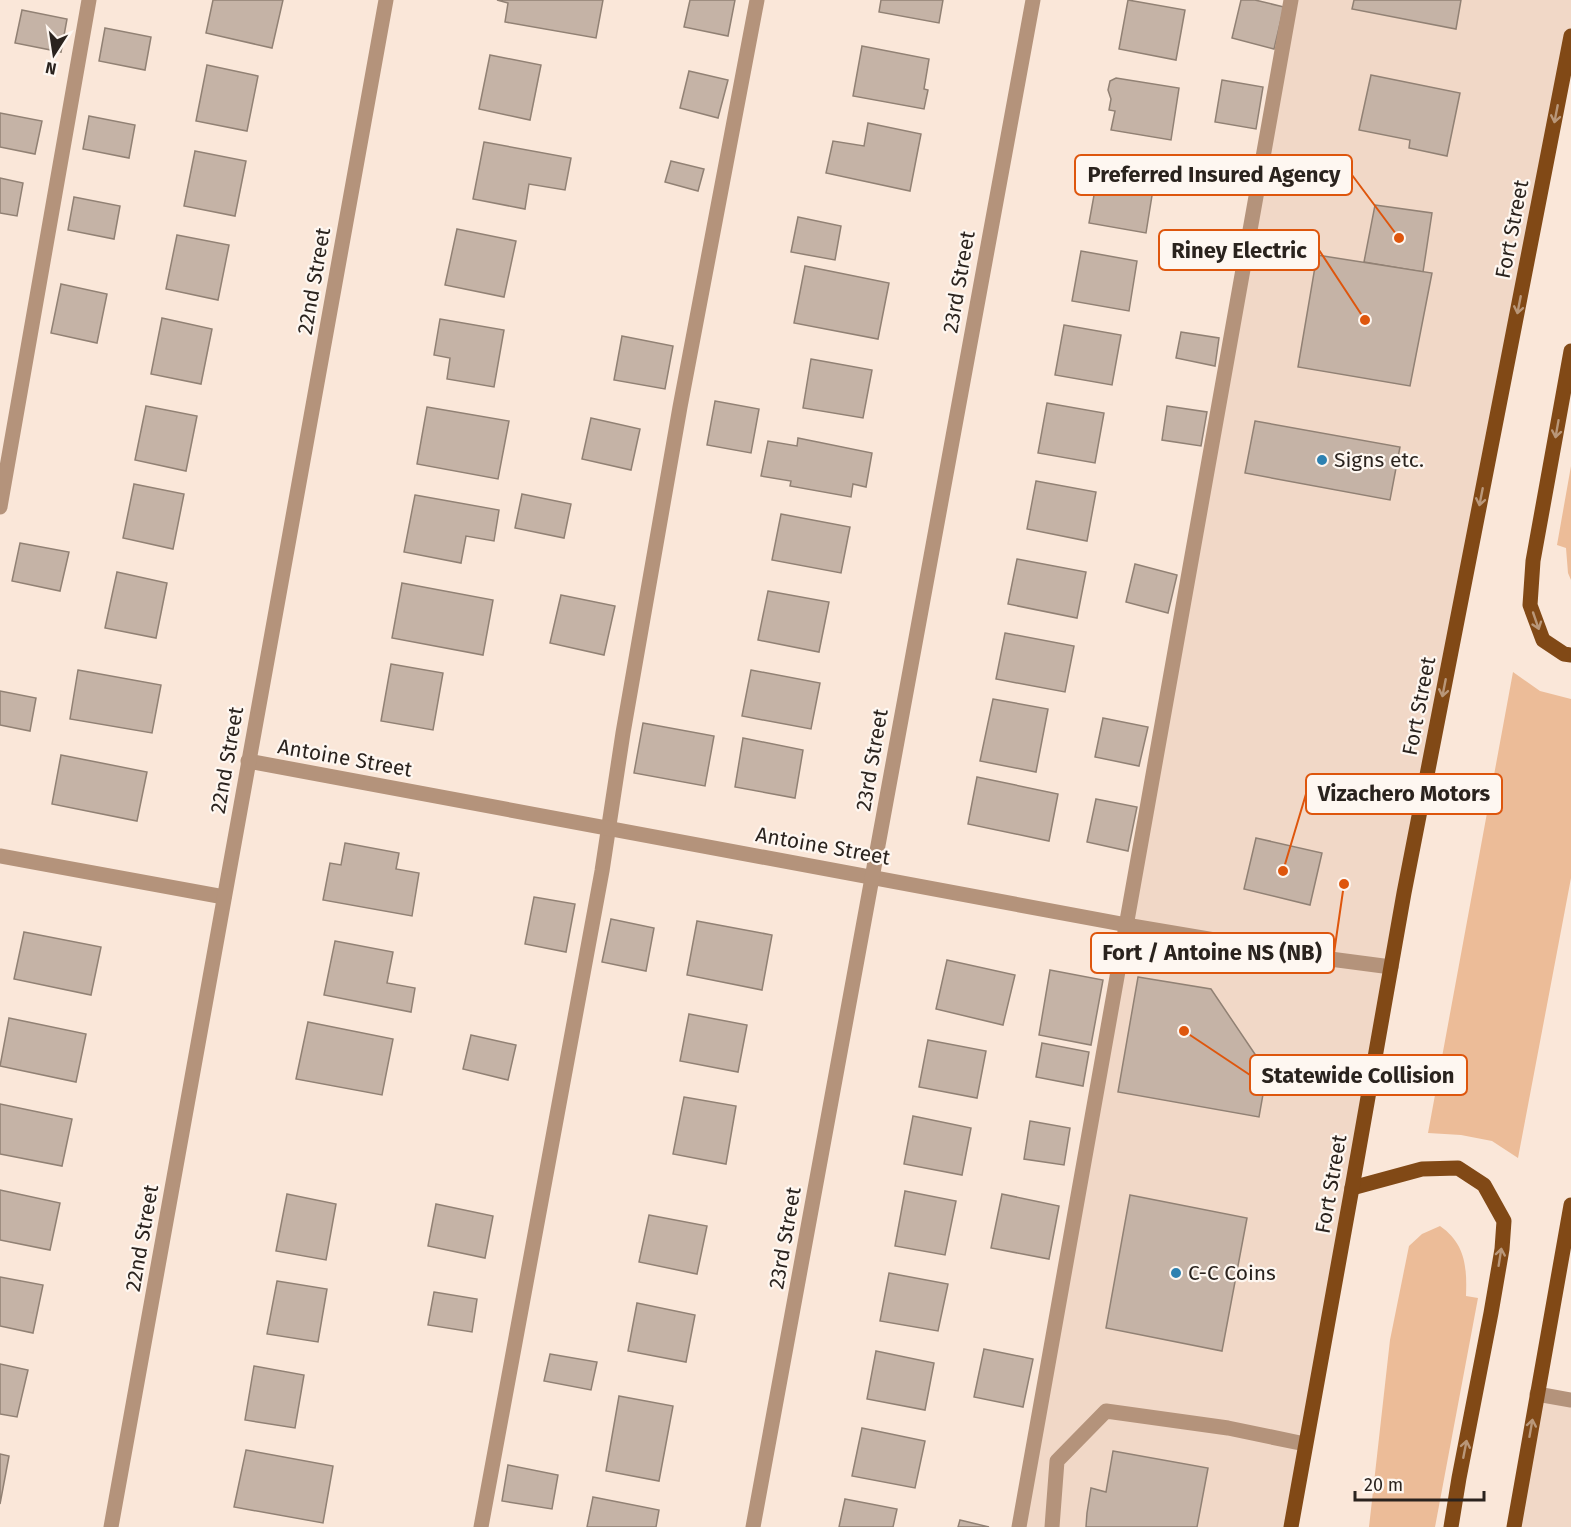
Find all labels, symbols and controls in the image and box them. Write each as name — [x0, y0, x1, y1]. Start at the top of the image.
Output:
north arrow — [24, 24, 84, 84]
text: N — [44, 58, 58, 79]
one-way arrow — [1550, 104, 1561, 123]
callout: Preferred Insured Agency — [1075, 155, 1352, 195]
text: Preferred Insured Agency — [1088, 161, 1341, 188]
street label: Fort Street — [1490, 177, 1534, 281]
street label: 22nd Street — [292, 225, 336, 337]
street label: 23rd Street — [937, 228, 981, 335]
callout: Riney Electric — [1159, 230, 1319, 270]
text: Riney Electric — [1171, 237, 1307, 264]
one-way arrow — [1513, 295, 1524, 315]
one-way arrow — [1551, 419, 1562, 438]
place label: Signs etc. — [1334, 447, 1424, 473]
marker: Signs etc. — [1315, 453, 1329, 467]
one-way arrow — [1475, 487, 1486, 506]
one-way arrow — [1531, 611, 1542, 630]
street label: Fort Street — [1397, 654, 1441, 758]
one-way arrow — [1438, 678, 1449, 698]
street label: 22nd Street — [205, 704, 249, 816]
street label: 23rd Street — [850, 706, 894, 813]
street label: Antoine Street — [276, 733, 415, 783]
callout: Vizachero Motors — [1306, 774, 1502, 814]
text: Vizachero Motors — [1317, 780, 1491, 807]
street label: Antoine Street — [754, 821, 893, 871]
callout: Fort / Antoine NS (NB) — [1091, 933, 1334, 973]
text: Fort / Antoine NS (NB) — [1102, 939, 1322, 966]
callout: Statewide Collision — [1250, 1055, 1467, 1095]
text: Statewide Collision — [1261, 1062, 1455, 1089]
street label: Fort Street — [1310, 1132, 1353, 1236]
street label: 22nd Street — [120, 1182, 164, 1294]
street label: 23rd Street — [763, 1184, 807, 1291]
one-way arrow — [1495, 1248, 1506, 1267]
place label: C-C Coins — [1188, 1260, 1276, 1286]
marker: C-C Coins — [1169, 1266, 1183, 1280]
one-way arrow — [1526, 1419, 1537, 1438]
one-way arrow — [1460, 1439, 1471, 1459]
scale bar — [1355, 1464, 1484, 1502]
text: 20 m — [1364, 1474, 1403, 1496]

